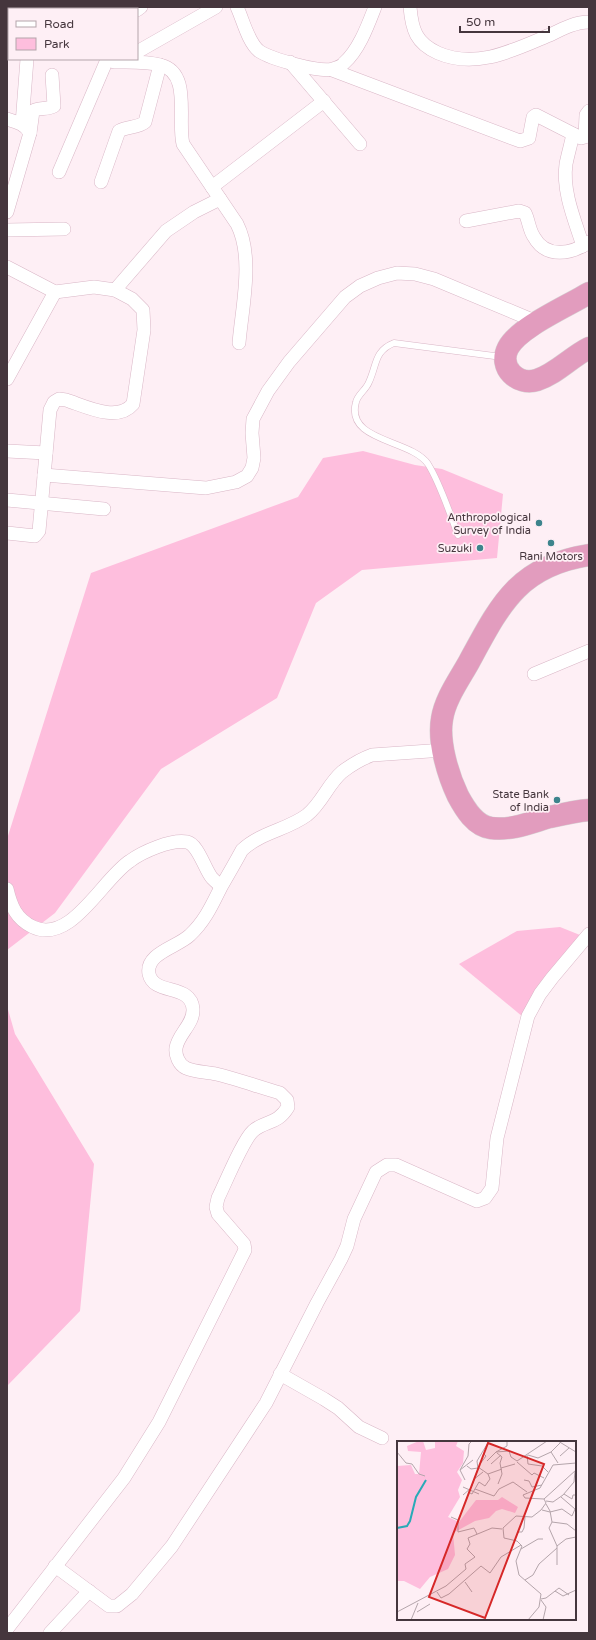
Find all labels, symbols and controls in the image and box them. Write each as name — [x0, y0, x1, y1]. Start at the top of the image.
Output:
legend — [8, 8, 138, 60]
scale bar — [460, 8, 549, 34]
text: 50 m — [466, 15, 495, 29]
text: Road — [44, 17, 74, 31]
text: Park — [44, 37, 70, 51]
place label: Anthropological Survey of India — [447, 511, 531, 537]
marker: Anthropological Survey of India — [534, 518, 544, 528]
marker: Rani Motors — [546, 538, 556, 548]
place label: Suzuki — [438, 542, 472, 555]
marker: Suzuki — [475, 543, 485, 553]
place label: Rani Motors — [519, 550, 583, 563]
place label: State Bank of India — [493, 788, 549, 814]
marker: State Bank of India — [552, 795, 562, 805]
inset map — [397, 1441, 576, 1620]

